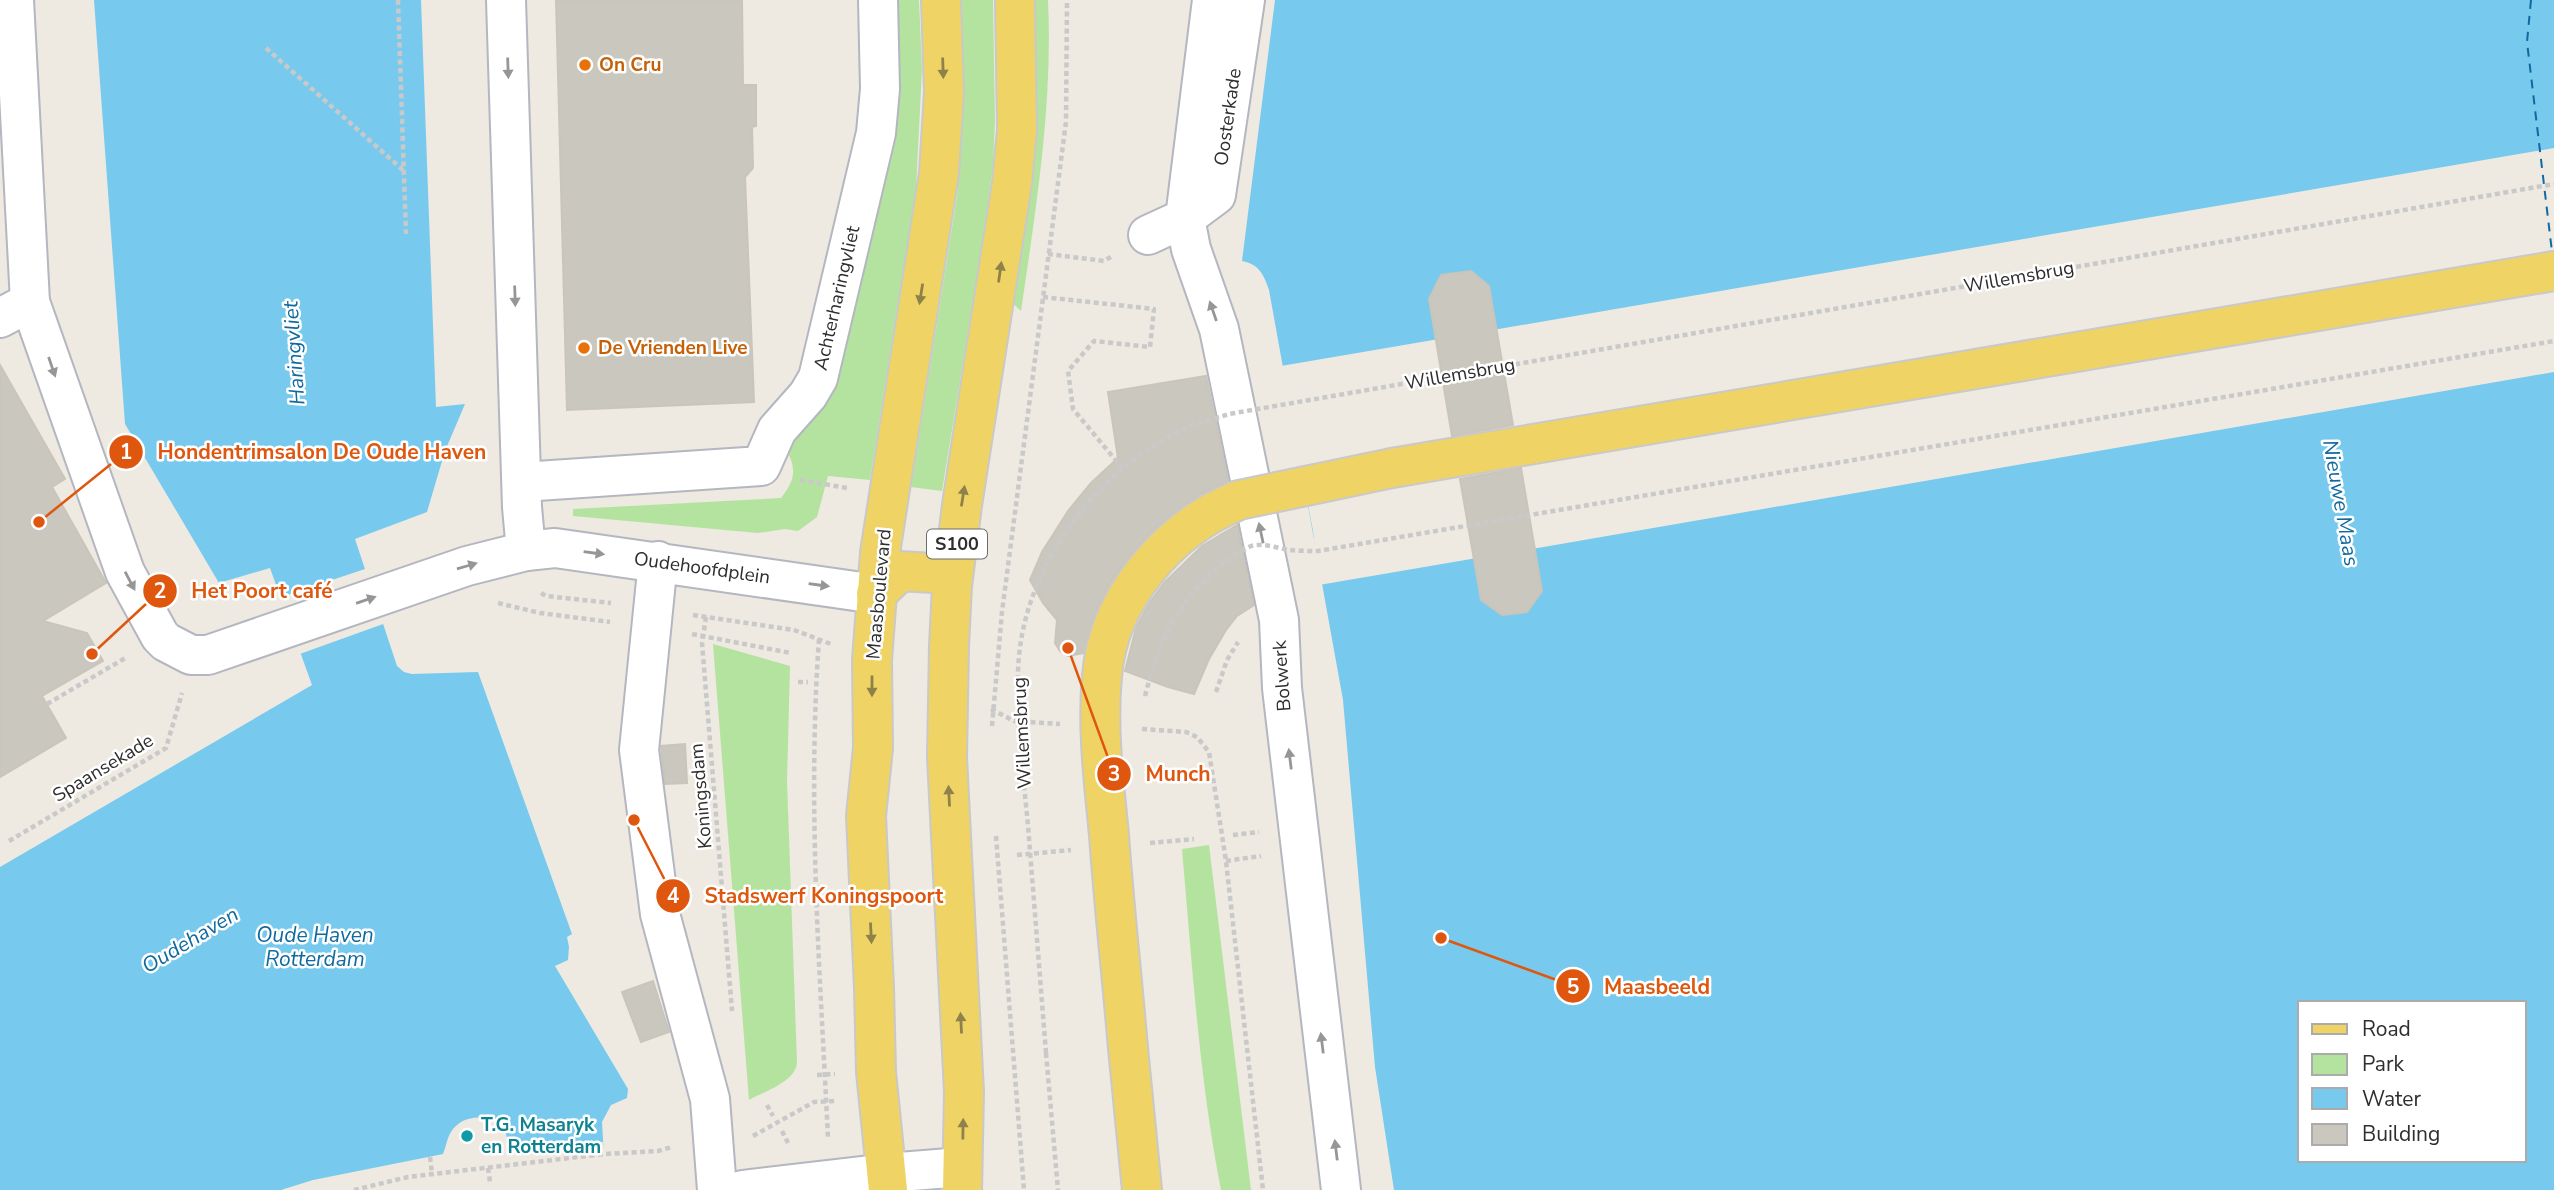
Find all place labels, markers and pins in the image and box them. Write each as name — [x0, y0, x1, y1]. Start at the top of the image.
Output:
place label: On Cru — [599, 52, 662, 78]
marker: On Cru — [577, 57, 593, 73]
place label: De Vrienden Live — [598, 335, 748, 361]
marker: De Vrienden Live — [576, 340, 592, 356]
callout: Hondentrimsalon De Oude Haven — [109, 431, 501, 473]
callout: Het Poort café — [143, 570, 347, 612]
callout: Munch — [1096, 753, 1224, 795]
callout: Stadswerf Koningspoort — [656, 875, 958, 917]
callout: Maasbeeld — [1555, 965, 1724, 1007]
place label: T.G. Masaryk en Rotterdam — [481, 1112, 601, 1160]
marker: T.G. Masaryk en Rotterdam — [459, 1128, 475, 1144]

